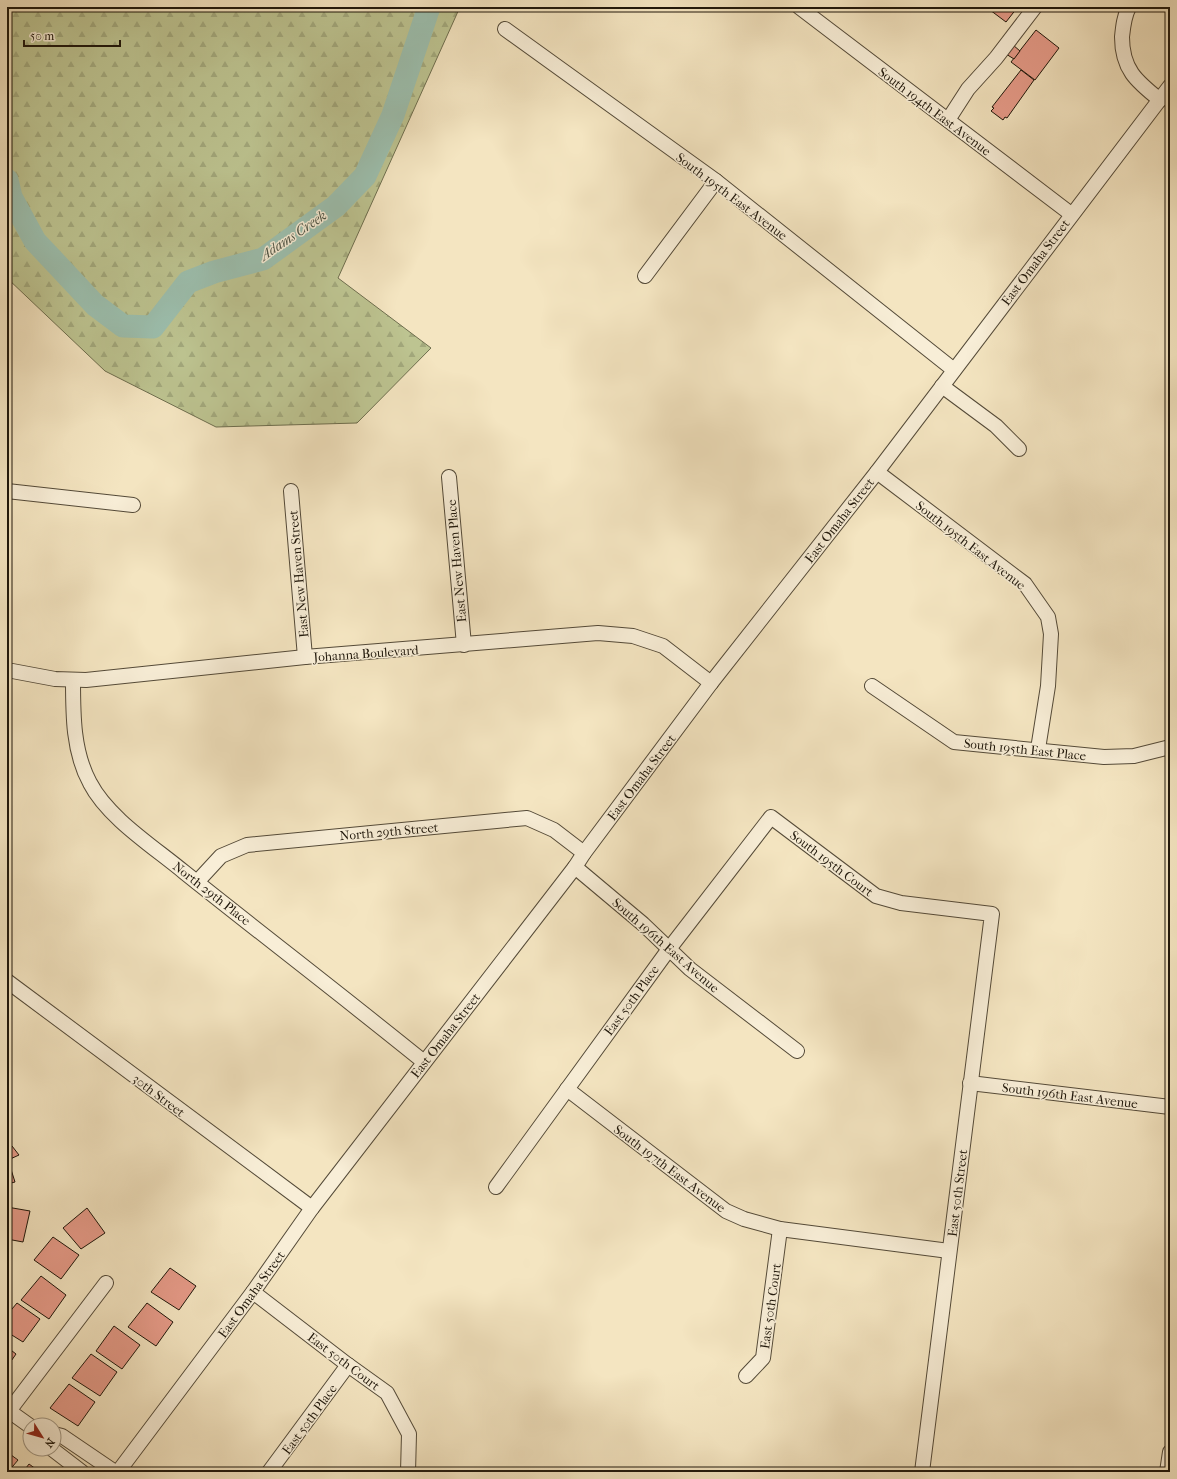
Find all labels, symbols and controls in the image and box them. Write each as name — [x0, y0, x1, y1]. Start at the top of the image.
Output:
scale bar — [24, 22, 120, 48]
text: 50 m — [30, 29, 54, 43]
street label: South 194th East Avenue — [875, 64, 994, 159]
street label: South 195th East Avenue — [673, 150, 791, 243]
water label: Adams Creek — [255, 207, 330, 265]
street label: East Omaha Street — [998, 216, 1073, 308]
street label: East Omaha Street — [802, 475, 877, 566]
street label: East New Haven Place — [444, 498, 469, 623]
street label: South 195th East Avenue — [913, 498, 1029, 593]
street label: East New Haven Street — [285, 509, 312, 638]
street label: Johanna Boulevard — [312, 642, 420, 665]
street label: East Omaha Street — [604, 731, 679, 823]
street label: South 195th East Place — [963, 736, 1087, 763]
street label: North 29th Street — [339, 820, 439, 843]
street label: South 195th Court — [787, 827, 876, 900]
street label: North 29th Place — [170, 858, 254, 929]
street label: South 196th East Avenue — [609, 895, 723, 996]
street label: East 50th Place — [601, 962, 662, 1038]
street label: East Omaha Street — [408, 990, 483, 1081]
street label: 30th Street — [130, 1071, 188, 1120]
street label: South 196th East Avenue — [1001, 1080, 1139, 1111]
street label: South 197th East Avenue — [611, 1122, 729, 1216]
street label: East 50th Street — [945, 1148, 970, 1238]
street label: East Omaha Street — [215, 1248, 288, 1341]
street label: East 50th Court — [757, 1262, 784, 1350]
street label: East 50th Court — [305, 1329, 383, 1394]
street label: East 50th Place — [279, 1381, 340, 1457]
north arrow — [22, 1417, 62, 1457]
text: N — [41, 1435, 57, 1450]

